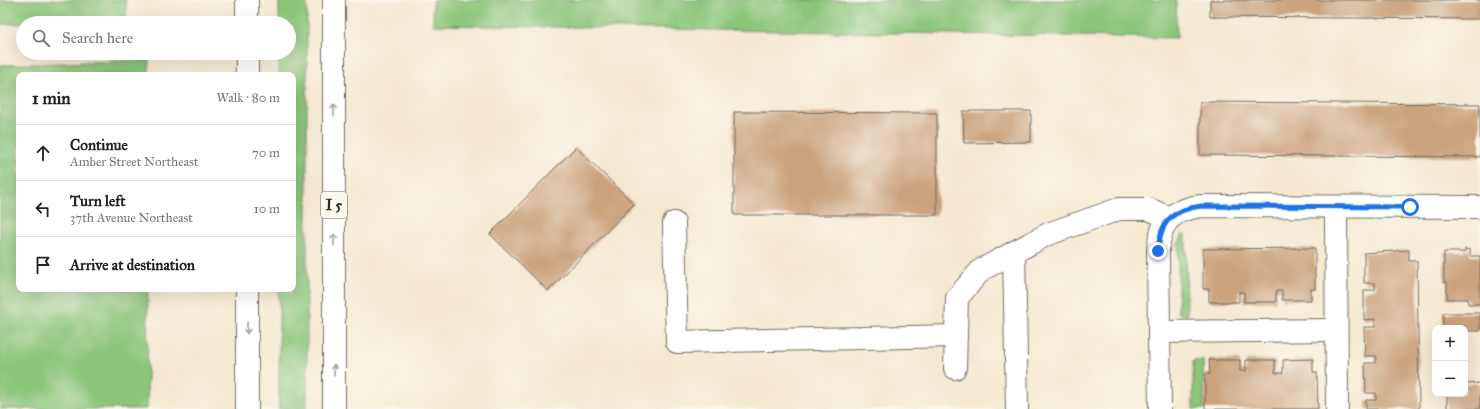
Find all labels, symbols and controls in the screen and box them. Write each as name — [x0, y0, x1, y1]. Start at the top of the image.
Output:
search box — [16, 16, 296, 60]
icon: search — [30, 27, 52, 49]
text: Search here — [62, 29, 133, 47]
text: 1 min — [32, 88, 71, 109]
text: Walk · 80 m — [217, 90, 280, 106]
one-way arrow — [330, 104, 338, 117]
text: Continue — [70, 136, 128, 154]
icon: ahead — [32, 142, 54, 164]
text: 70 m — [252, 145, 280, 161]
text: Amber Street Northeast — [70, 154, 198, 170]
text: Turn left — [70, 192, 126, 210]
road number: I 5 — [321, 192, 347, 218]
icon: left — [32, 198, 54, 220]
route start — [1401, 198, 1419, 216]
text: 10 m — [254, 201, 280, 217]
text: 37th Avenue Northeast — [70, 210, 193, 226]
one-way arrow — [330, 234, 338, 247]
route end — [1149, 242, 1167, 260]
icon: arrive — [32, 254, 54, 276]
text: Arrive at destination — [70, 256, 195, 274]
one-way arrow — [243, 321, 251, 334]
map controls — [1432, 325, 1468, 397]
button: + — [1432, 325, 1468, 361]
button: − — [1432, 361, 1468, 397]
one-way arrow — [330, 364, 338, 377]

